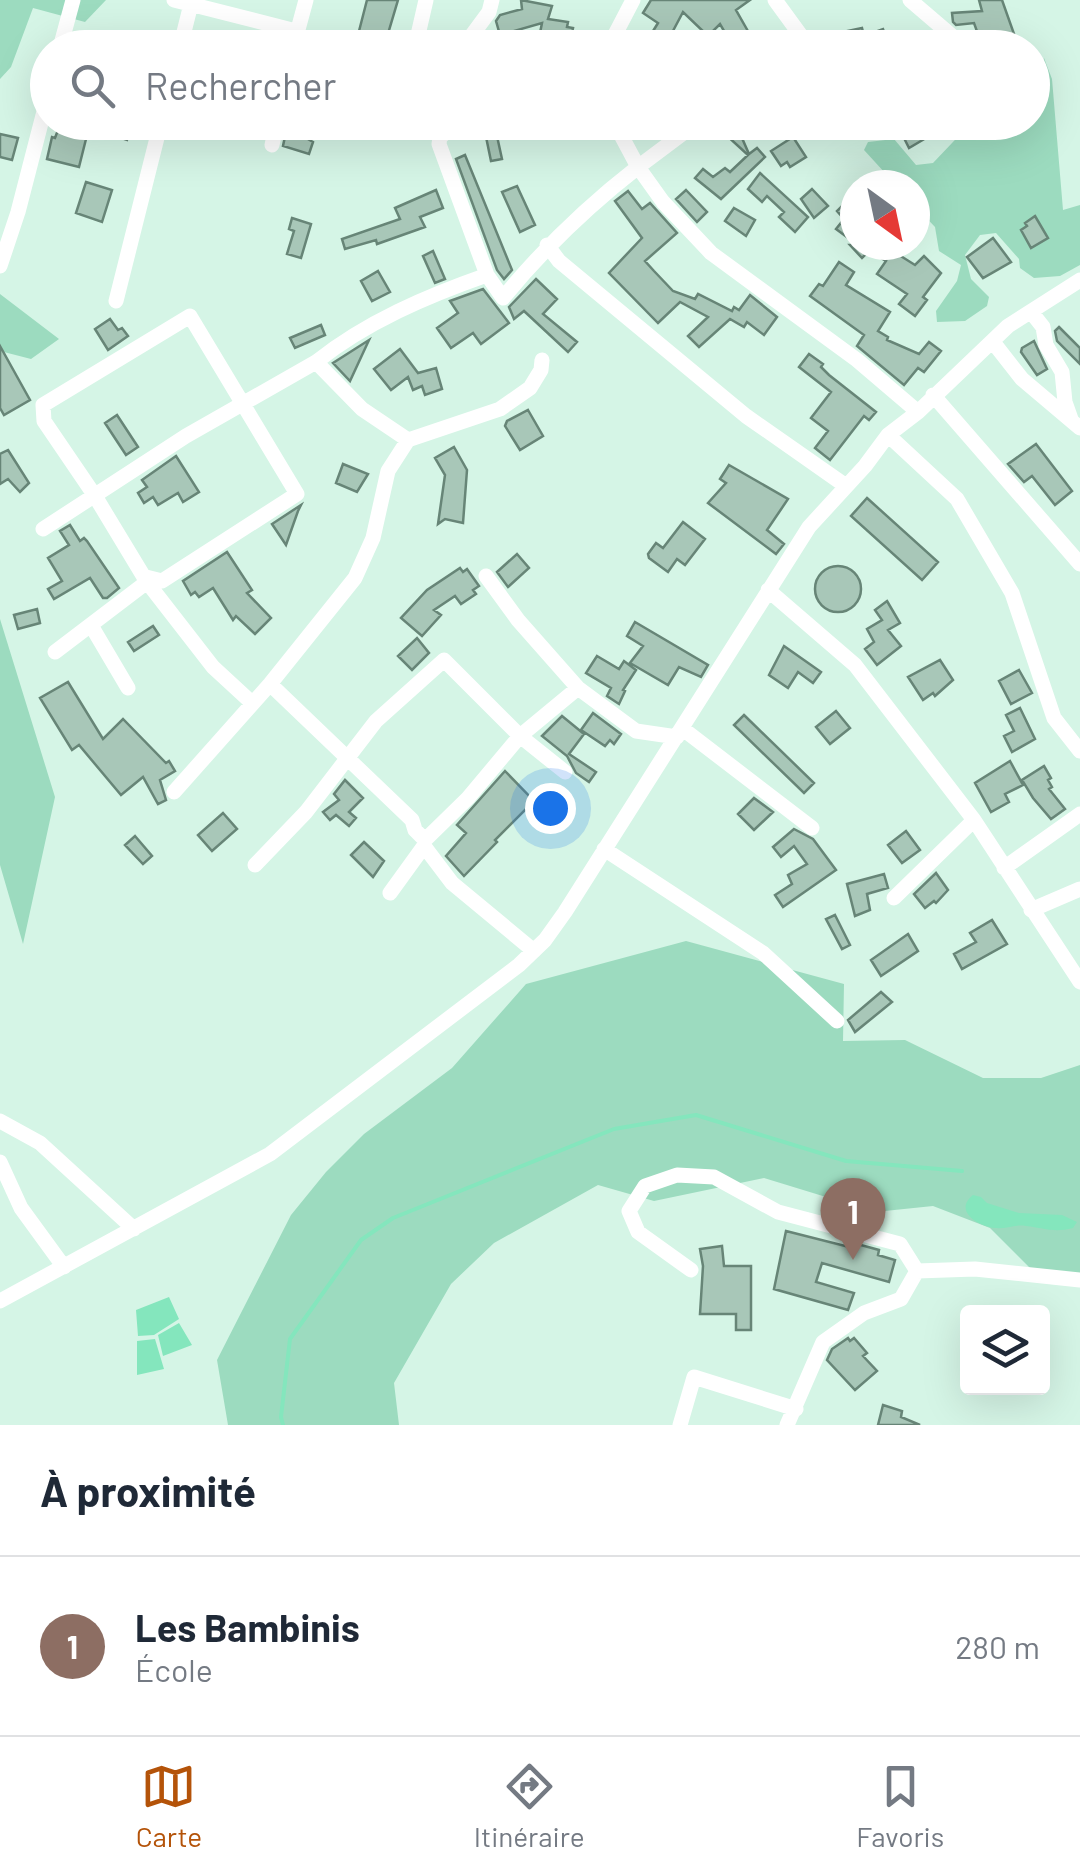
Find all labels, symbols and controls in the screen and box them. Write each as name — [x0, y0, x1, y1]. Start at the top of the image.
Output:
search box — [30, 30, 1050, 140]
icon: search — [65, 58, 120, 113]
text: Rechercher — [145, 62, 336, 108]
north arrow — [840, 170, 930, 260]
your location — [525, 783, 576, 834]
pin: 1 — [820, 1178, 886, 1260]
map controls — [960, 1305, 1050, 1395]
button: layers — [960, 1305, 1050, 1395]
text: À proximité — [40, 1465, 256, 1515]
text: Les Bambinis — [135, 1604, 360, 1650]
text: 1 — [67, 1627, 78, 1665]
text: 280 m — [955, 1627, 1040, 1665]
text: École — [135, 1650, 213, 1688]
tab: Carte — [136, 1759, 202, 1853]
tab: Itinéraire — [474, 1759, 585, 1853]
tab: Favoris — [856, 1759, 944, 1853]

